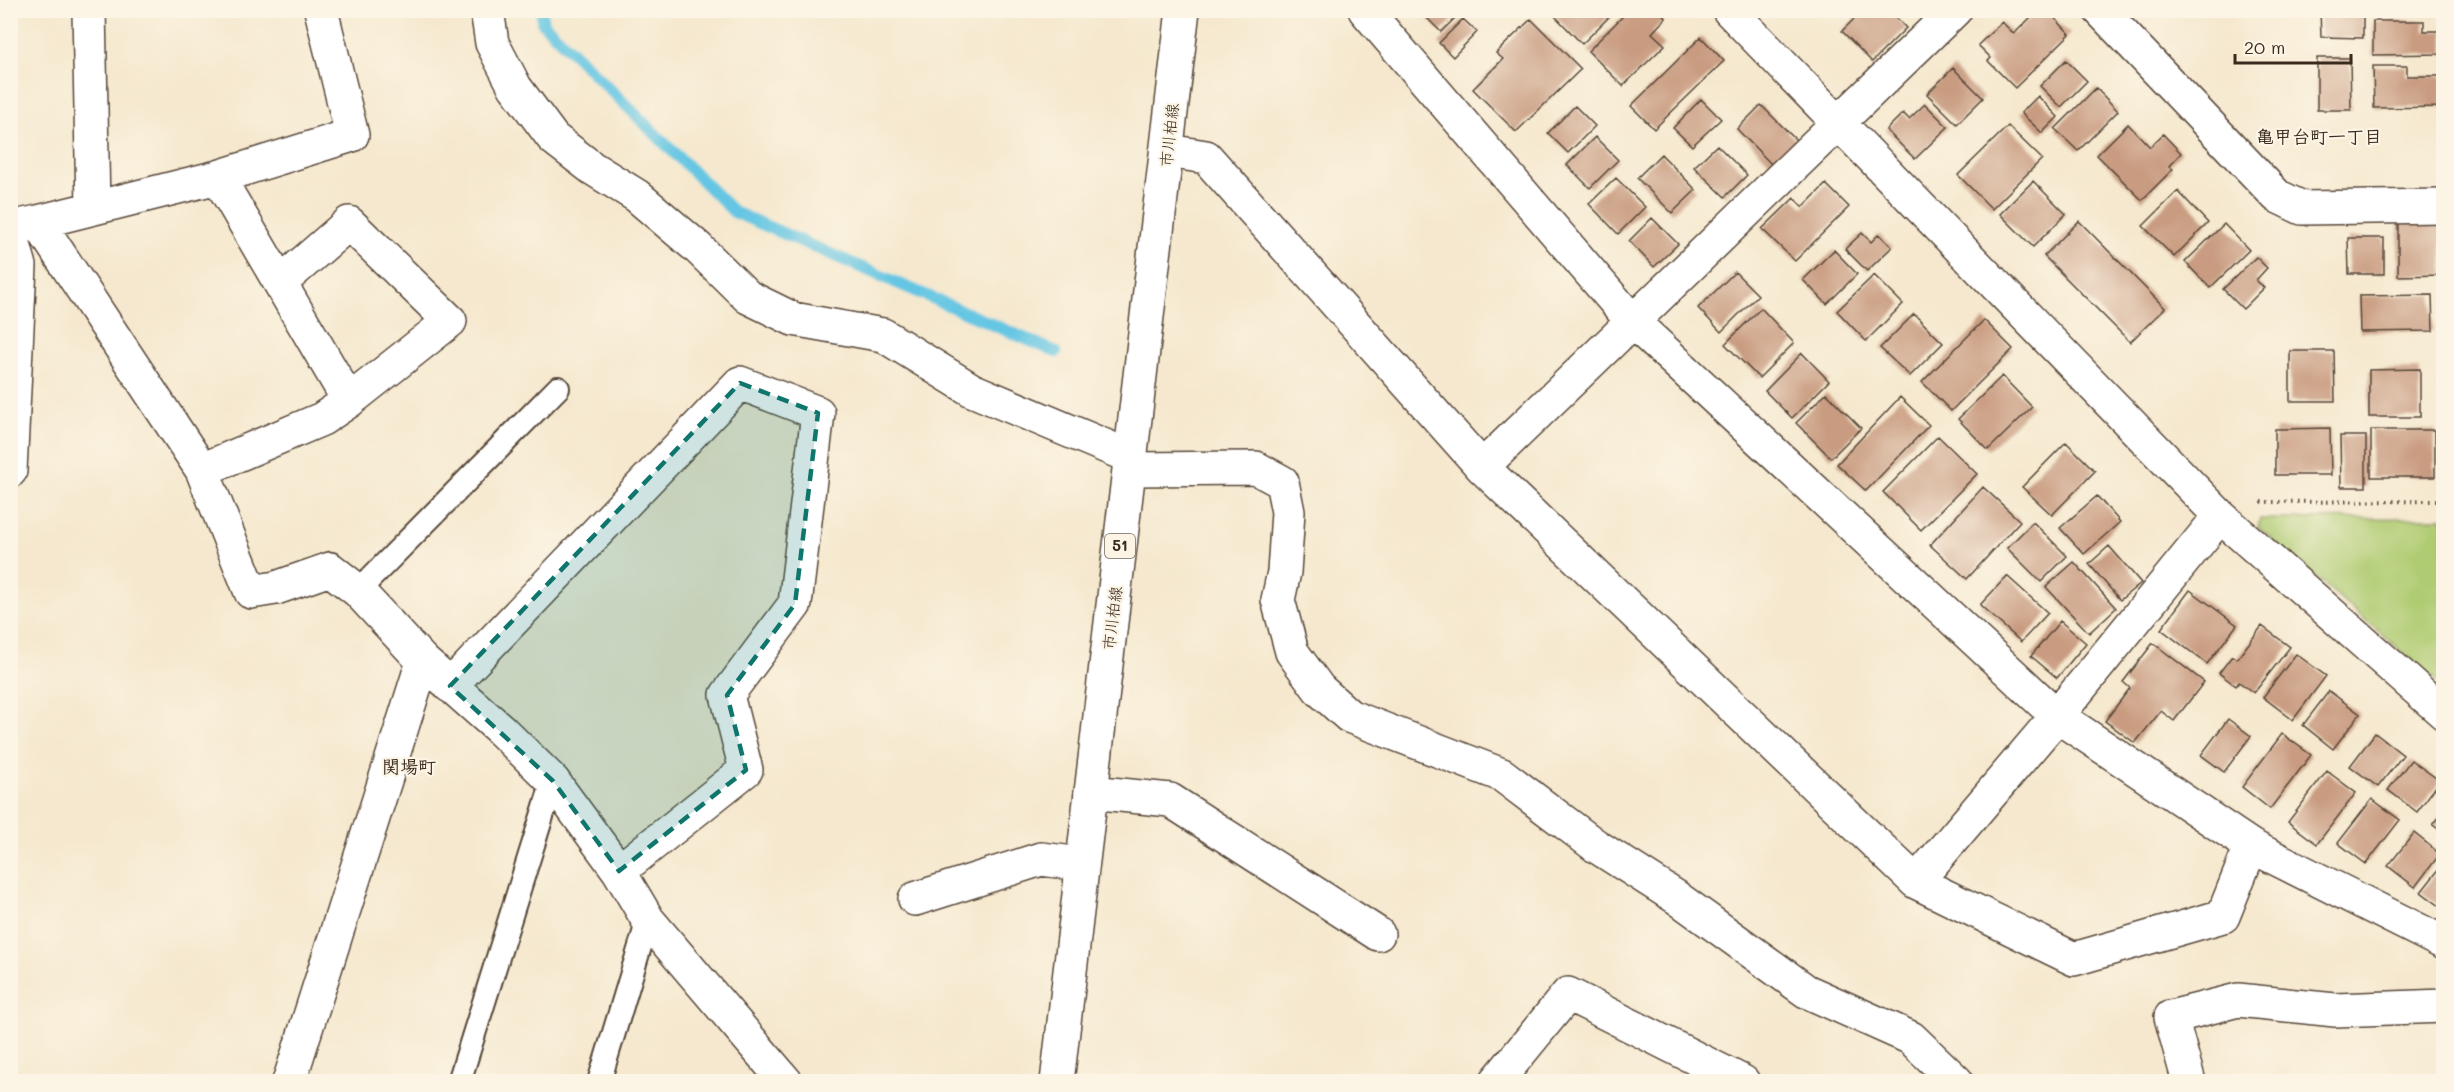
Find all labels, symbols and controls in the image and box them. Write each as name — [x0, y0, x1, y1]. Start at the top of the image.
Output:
scale bar — [2235, 27, 2350, 65]
text: 20 m — [2244, 35, 2285, 59]
street label: 市川柏線 — [1155, 102, 1182, 168]
district label: 亀甲台町一丁目 — [2256, 124, 2382, 148]
road number: 51 — [1105, 534, 1135, 558]
street label: 市川柏線 — [1097, 585, 1126, 651]
district label: 関場町 — [382, 754, 436, 778]

